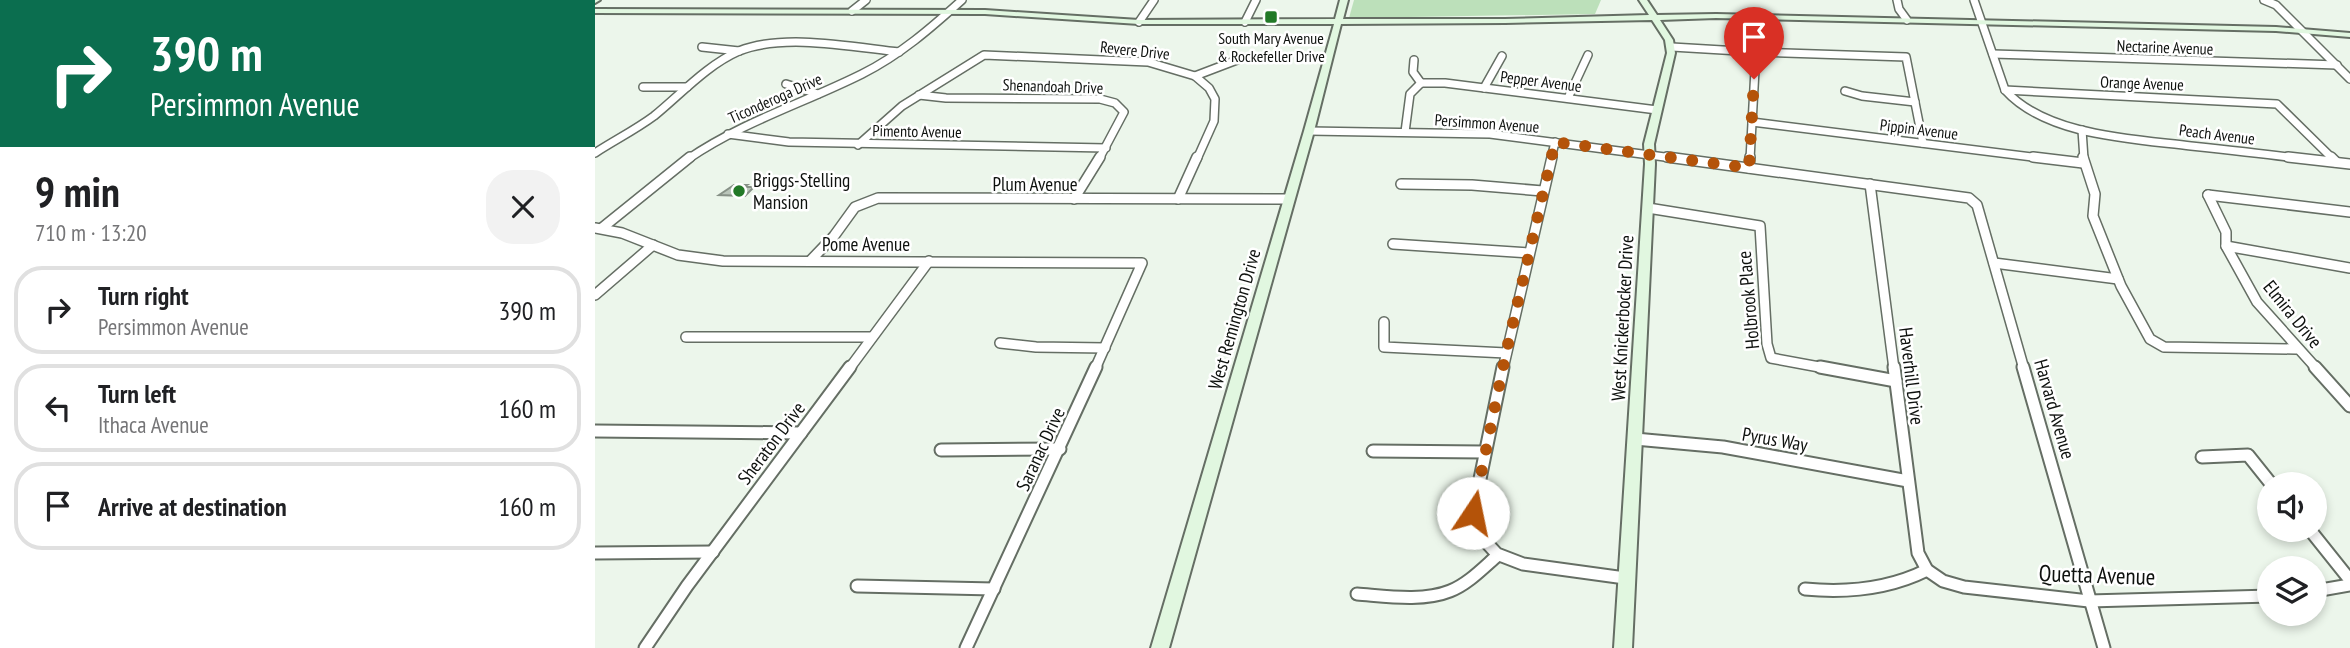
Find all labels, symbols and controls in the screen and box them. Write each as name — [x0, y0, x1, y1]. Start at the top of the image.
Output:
pin — [1724, 7, 1784, 79]
marker: South Mary Avenue & Rockefeller Drive — [1263, 9, 1279, 25]
icon: arrive — [1735, 18, 1773, 56]
text: 390 m — [150, 21, 263, 85]
icon: right — [35, 28, 126, 119]
place label: South Mary Avenue & Rockefeller Drive — [1217, 28, 1325, 66]
street label: Nectarine Avenue — [2116, 35, 2214, 59]
street label: Revere Drive — [1099, 36, 1171, 64]
street label: Pepper Avenue — [1499, 66, 1583, 96]
street label: Ticonderoga Drive — [725, 68, 825, 128]
street label: Orange Avenue — [2100, 72, 2184, 94]
street label: Shenandoah Drive — [1002, 74, 1104, 98]
text: Persimmon Avenue — [150, 83, 360, 125]
street label: Persimmon Avenue — [1434, 109, 1540, 137]
street label: Pippin Avenue — [1879, 114, 1959, 144]
street label: Peach Avenue — [2178, 119, 2256, 149]
street label: Pimento Avenue — [872, 120, 962, 142]
text: 9 min — [35, 164, 120, 219]
place label: Briggs-Stelling Mansion — [753, 168, 850, 214]
button: close — [486, 170, 560, 244]
street label: Plum Avenue — [992, 172, 1078, 196]
marker: Briggs-Stelling Mansion — [731, 183, 747, 199]
text: 710 m · 13:20 — [35, 218, 147, 247]
street label: Pome Avenue — [822, 232, 910, 256]
street label: West Knickerbocker Drive — [1606, 234, 1638, 402]
street label: West Remington Drive — [1202, 246, 1266, 392]
street label: Holbrook Place — [1732, 250, 1764, 350]
street label: Elmira Drive — [2258, 275, 2328, 353]
text: Turn right — [98, 279, 189, 312]
icon: right — [39, 291, 77, 329]
text: 390 m — [498, 294, 556, 327]
text: Persimmon Avenue — [98, 312, 249, 341]
street label: Haverhill Drive — [1894, 326, 1930, 426]
street label: Harvard Avenue — [2029, 356, 2081, 462]
text: Turn left — [98, 377, 176, 410]
icon: left — [39, 389, 77, 427]
text: 160 m — [498, 392, 556, 425]
street label: Sheraton Drive — [732, 397, 810, 489]
street label: Saranac Drive — [1010, 403, 1070, 495]
text: Ithaca Avenue — [98, 410, 209, 439]
street label: Pyrus Way — [1740, 421, 1811, 457]
map controls — [2257, 472, 2327, 626]
button: sound — [2257, 472, 2327, 542]
position arrow — [1436, 476, 1510, 550]
icon: arrive — [39, 487, 77, 525]
text: Arrive at destination — [98, 490, 287, 523]
text: 160 m — [498, 490, 556, 523]
button: layers — [2257, 556, 2327, 626]
street label: Quetta Avenue — [2038, 558, 2156, 591]

